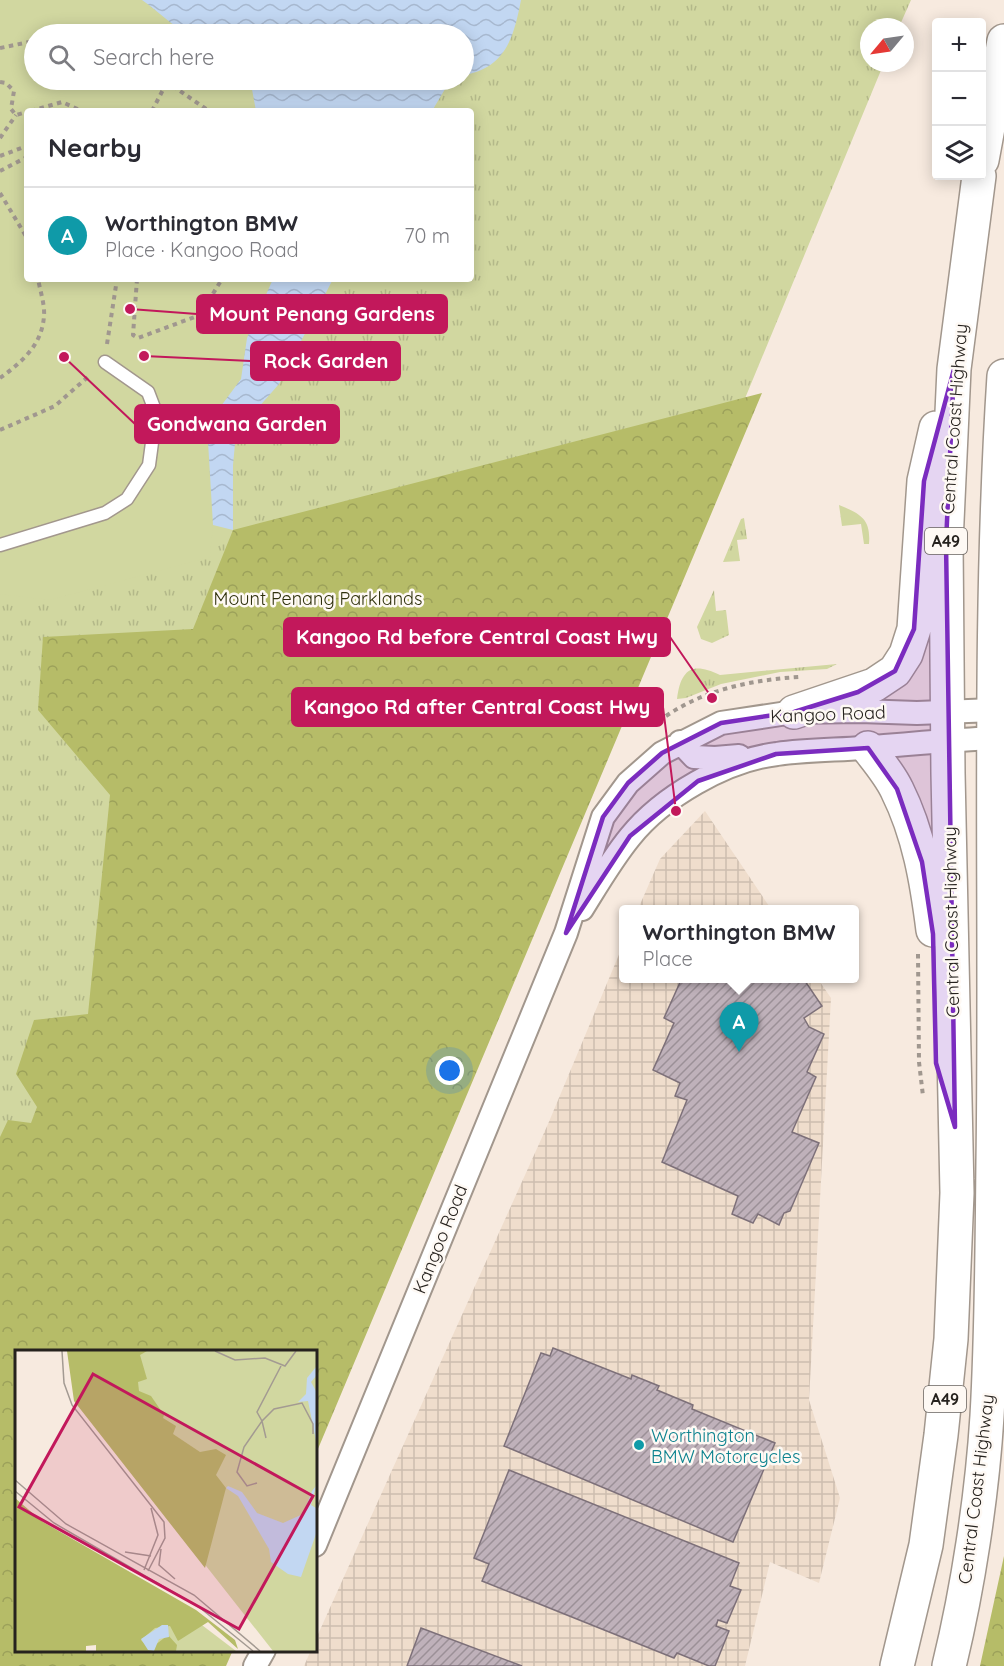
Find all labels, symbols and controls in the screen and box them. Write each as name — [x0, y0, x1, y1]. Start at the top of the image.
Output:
north arrow — [860, 18, 914, 72]
map controls — [932, 18, 986, 180]
button: + — [932, 18, 986, 72]
search box — [24, 24, 474, 90]
icon: search — [45, 41, 78, 74]
text: Search here — [93, 43, 214, 71]
button: − — [932, 72, 986, 126]
button: layers — [932, 126, 986, 180]
text: Nearby — [48, 131, 142, 164]
text: Worthington BMW — [105, 209, 298, 237]
text: A — [61, 223, 74, 248]
text: 70 m — [404, 223, 450, 248]
text: Place · Kangoo Road — [105, 237, 299, 262]
callout: Mount Penang Gardens — [197, 295, 447, 333]
text: Mount Penang Gardens — [209, 301, 435, 326]
street label: Central Coast Highway — [936, 323, 972, 515]
callout: Rock Garden — [251, 342, 400, 380]
text: Rock Garden — [264, 348, 388, 373]
callout: Gondwana Garden — [135, 405, 339, 443]
text: Gondwana Garden — [147, 411, 327, 436]
road number: A49 — [925, 528, 967, 554]
park label: Mount Penang Parklands — [214, 587, 422, 610]
callout: Kangoo Rd before Central Coast Hwy — [284, 618, 670, 656]
text: Kangoo Rd before Central Coast Hwy — [296, 624, 658, 649]
callout: Kangoo Rd after Central Coast Hwy — [292, 688, 663, 726]
text: Kangoo Rd after Central Coast Hwy — [304, 694, 650, 719]
street label: Kangoo Road — [770, 700, 886, 728]
street label: Central Coast Highway — [938, 826, 964, 1018]
popup — [619, 905, 859, 983]
text: Worthington BMW — [643, 918, 836, 946]
text: Place — [643, 946, 693, 971]
pin: A — [720, 1002, 758, 1052]
your location — [435, 1056, 464, 1085]
street label: Kangoo Road — [408, 1181, 472, 1297]
inset map — [15, 1350, 316, 1651]
road number: A49 — [924, 1386, 966, 1412]
street label: Central Coast Highway — [953, 1393, 999, 1585]
place label: Worthington BMW Motorcycles — [651, 1424, 800, 1468]
marker: Worthington BMW Motorcycles — [632, 1438, 646, 1452]

